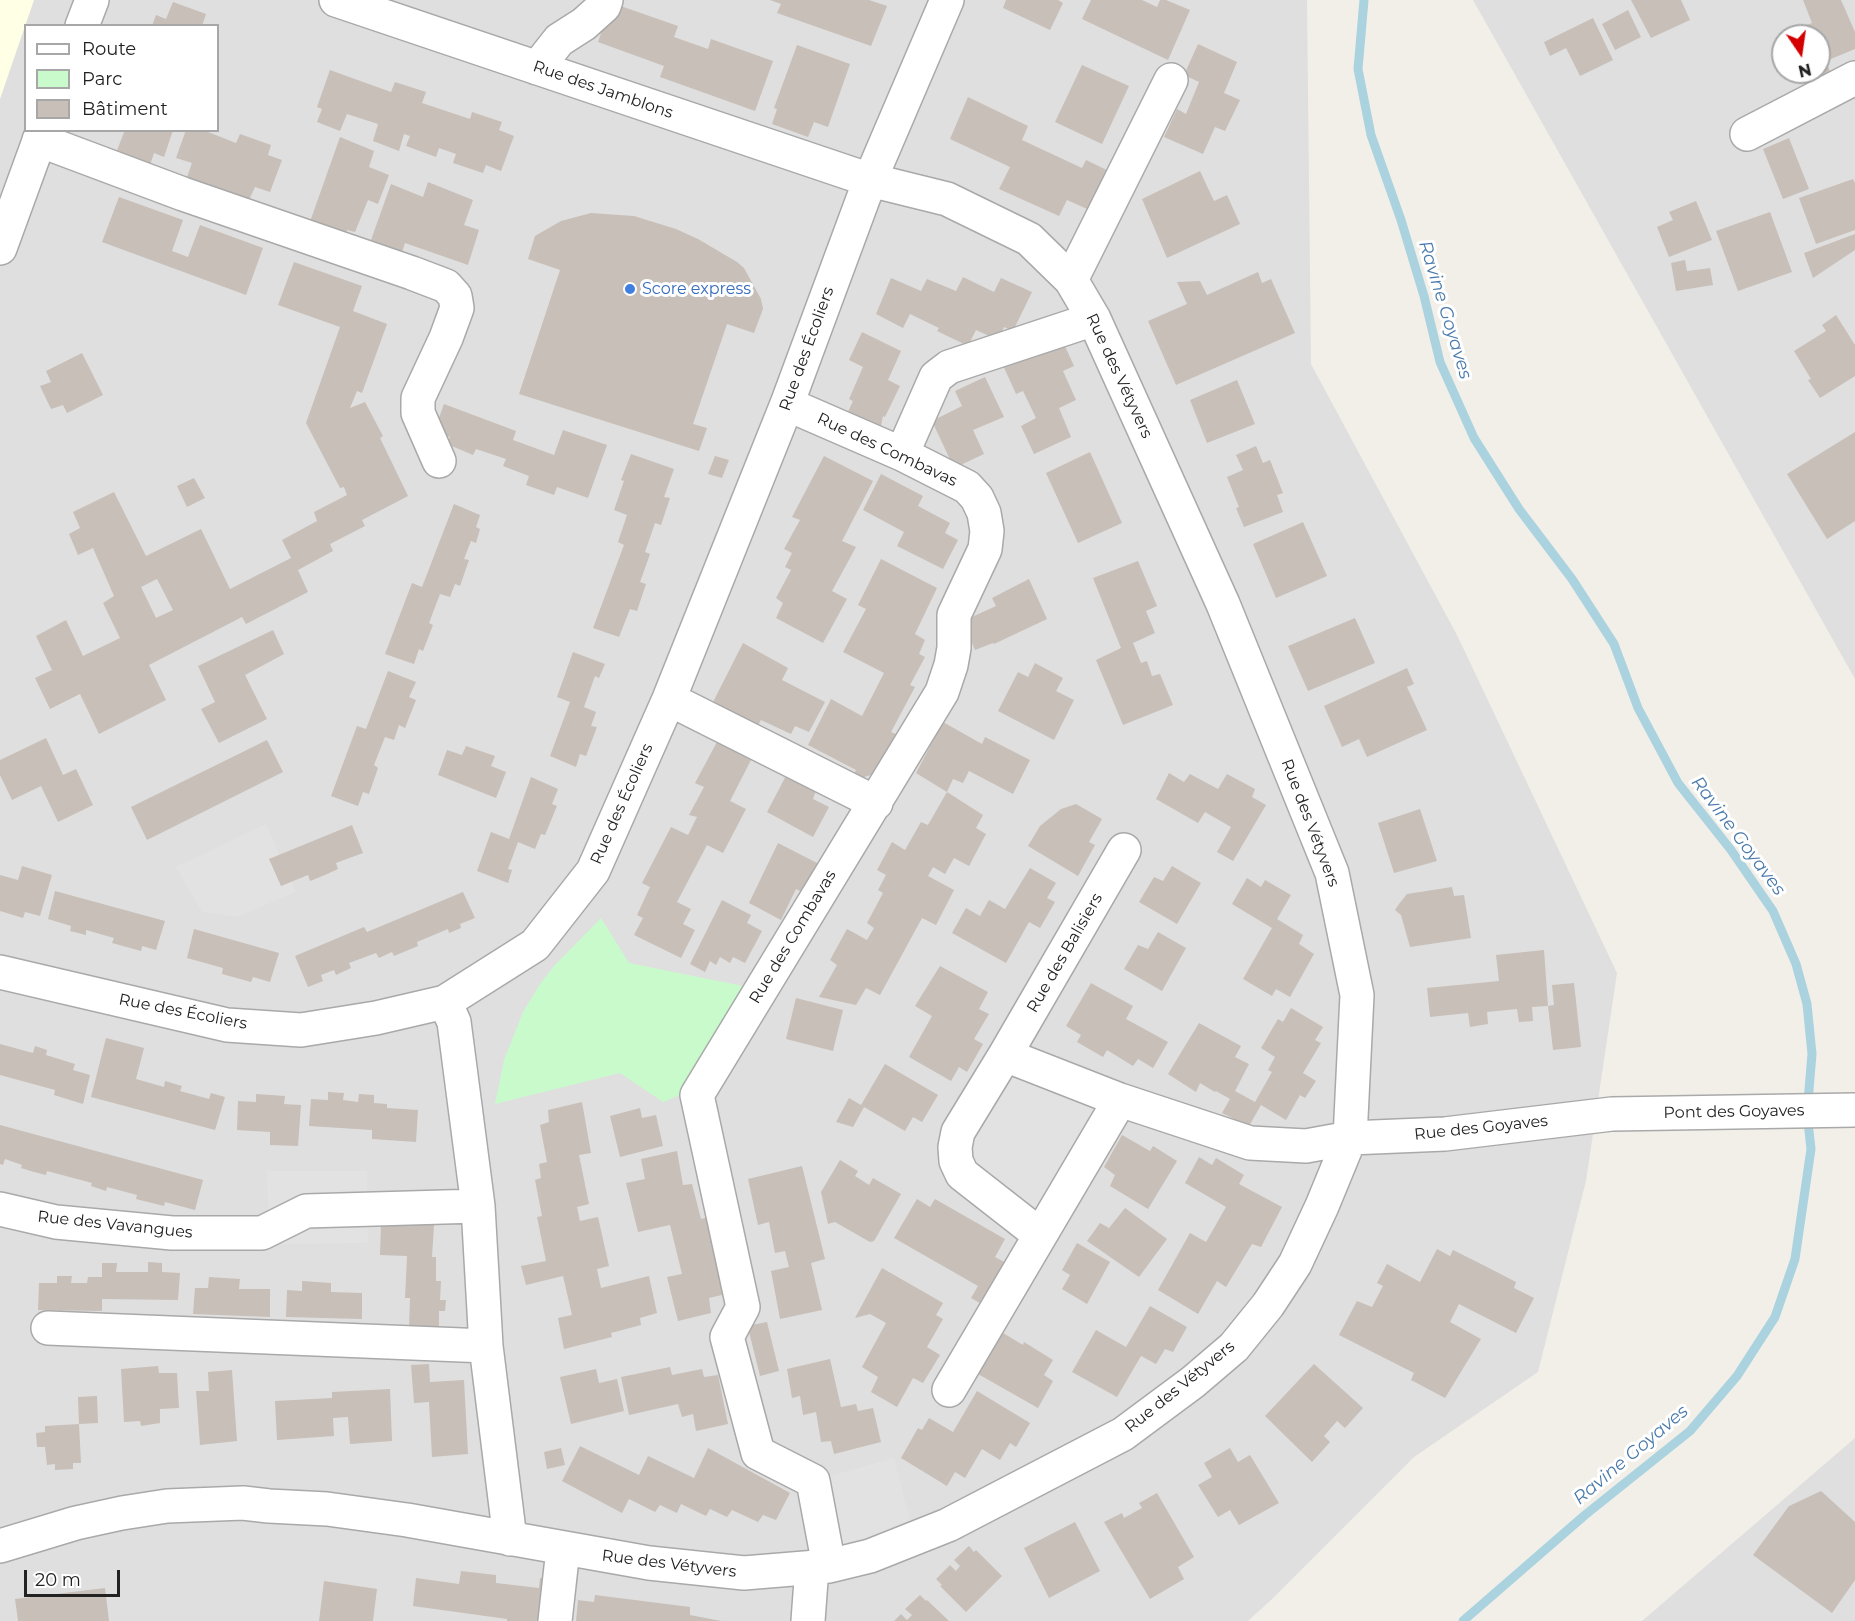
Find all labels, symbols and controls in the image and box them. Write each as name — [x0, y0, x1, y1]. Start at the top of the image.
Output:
legend — [24, 24, 219, 132]
north arrow — [1771, 24, 1831, 84]
text: Route — [82, 38, 136, 60]
street label: Rue des Jamblons — [530, 57, 676, 123]
text: N — [1796, 59, 1813, 81]
text: Parc — [82, 68, 122, 90]
text: Bâtiment — [82, 98, 168, 120]
water label: Ravine Goyaves — [1414, 238, 1476, 382]
place label: Score express — [642, 279, 751, 299]
marker: Score express — [623, 282, 637, 296]
street label: Rue des Écoliers — [776, 284, 838, 414]
street label: Rue des Vétyvers — [1082, 311, 1156, 441]
street label: Rue des Combavas — [814, 409, 960, 491]
street label: Rue des Écoliers — [587, 740, 657, 868]
street label: Rue des Vétyvers — [1277, 756, 1343, 890]
water label: Ravine Goyaves — [1686, 772, 1790, 900]
street label: Rue des Combavas — [746, 867, 840, 1007]
street label: Rue des Balisiers — [1023, 890, 1107, 1016]
street label: Rue des Écoliers — [117, 990, 249, 1034]
street label: Pont des Goyaves — [1663, 1101, 1805, 1123]
street label: Rue des Goyaves — [1413, 1111, 1549, 1145]
street label: Rue des Vavangues — [36, 1207, 194, 1243]
street label: Rue des Vétyvers — [1121, 1337, 1239, 1437]
water label: Ravine Goyaves — [1569, 1401, 1693, 1509]
street label: Rue des Vétyvers — [601, 1546, 737, 1582]
scale bar — [27, 1558, 123, 1596]
text: 20 m — [35, 1569, 81, 1591]

